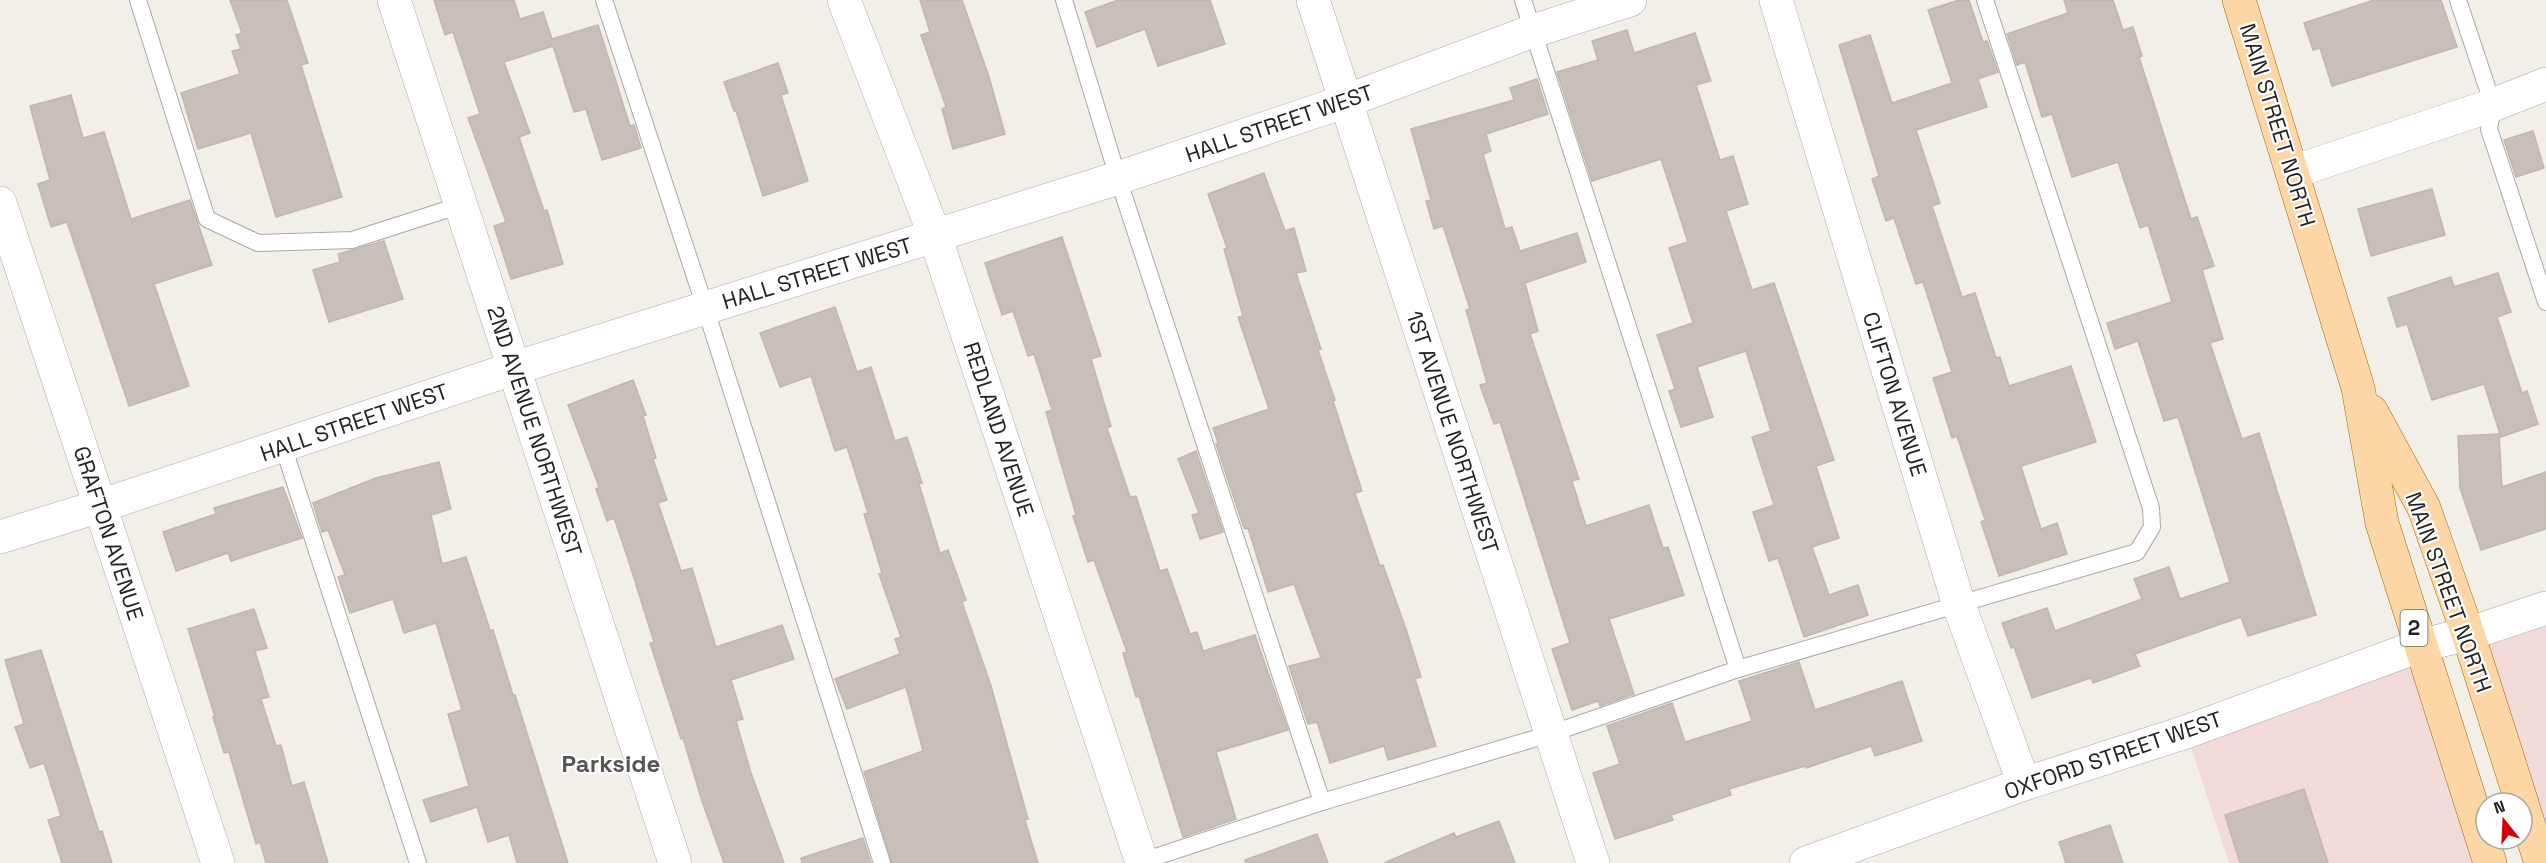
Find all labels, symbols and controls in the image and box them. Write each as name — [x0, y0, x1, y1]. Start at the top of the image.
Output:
street label: MAIN STREET NORTH — [2234, 20, 2322, 230]
street label: HALL STREET WEST — [1181, 78, 1377, 168]
street label: HALL STREET WEST — [719, 231, 915, 315]
street label: 2ND AVENUE NORTHWEST — [481, 302, 589, 560]
street label: 1ST AVENUE NORTHWEST — [1401, 307, 1506, 557]
street label: CLIFTON AVENUE — [1857, 308, 1933, 480]
street label: REDLAND AVENUE — [958, 338, 1040, 520]
street label: HALL STREET WEST — [256, 377, 452, 467]
street label: GRAFTON AVENUE — [68, 442, 150, 624]
street label: MAIN STREET NORTH — [2400, 488, 2498, 696]
road number: 2 — [2400, 610, 2428, 646]
street label: OXFORD STREET WEST — [2000, 705, 2226, 805]
district label: Parkside — [562, 748, 660, 779]
north arrow — [2474, 791, 2534, 851]
text: N — [2491, 796, 2508, 819]

